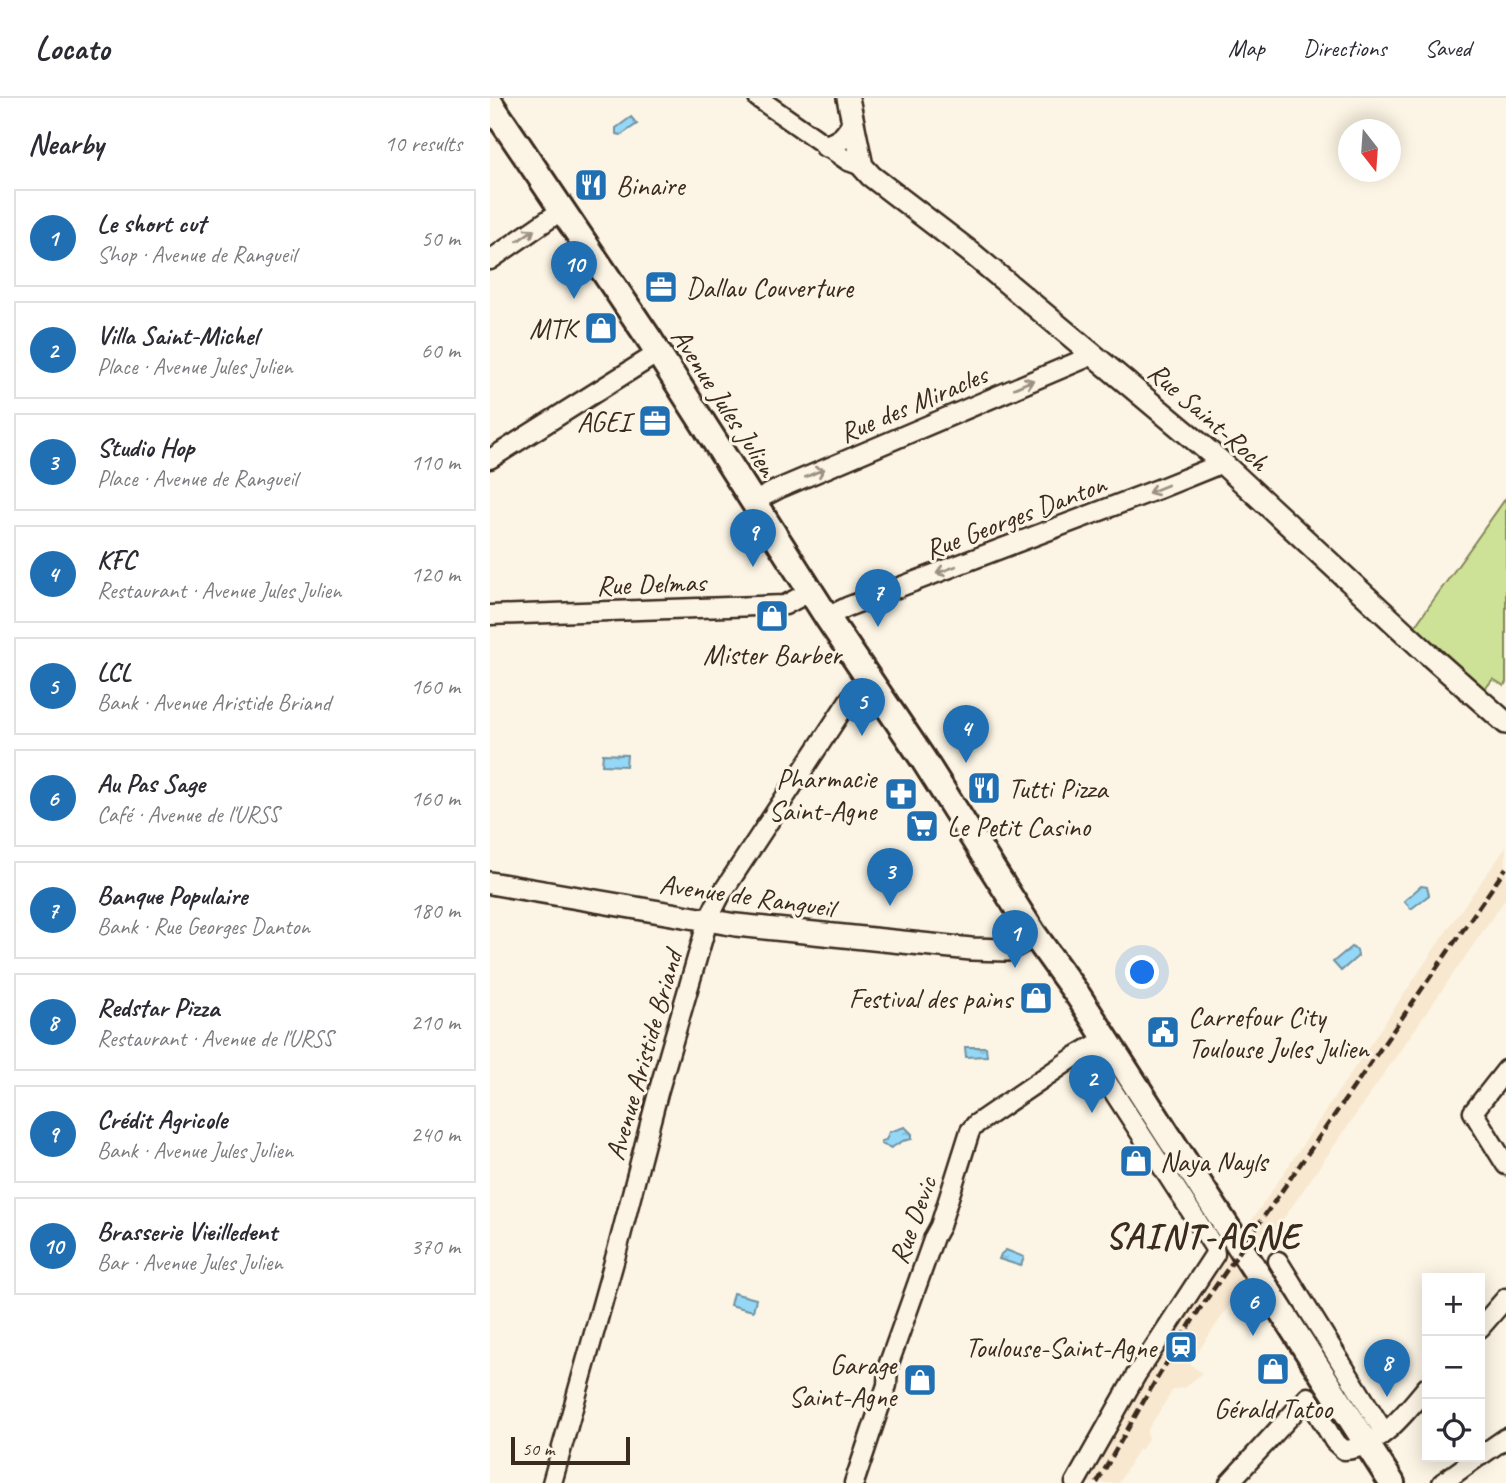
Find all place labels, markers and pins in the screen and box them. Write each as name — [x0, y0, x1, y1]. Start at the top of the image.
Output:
restaurant icon: Binaire — [572, 166, 610, 204]
place label: Binaire — [616, 168, 686, 203]
pin: 10 — [551, 241, 597, 299]
office icon: Dallau Couverture — [642, 268, 680, 306]
place label: Dallau Couverture — [686, 270, 855, 305]
shop icon: MTK — [582, 309, 620, 347]
place label: MTK — [529, 311, 580, 346]
office icon: AGEI — [636, 402, 674, 440]
place label: AGEI — [577, 404, 636, 439]
pin: 9 — [730, 509, 776, 567]
pin: 7 — [855, 569, 901, 627]
shop icon: Mister Barber — [753, 597, 791, 635]
place label: Mister Barber — [703, 637, 843, 672]
pin: 5 — [839, 678, 885, 736]
pin: 4 — [943, 705, 989, 763]
place label: Pharmacie Saint-Agne — [769, 761, 878, 828]
restaurant icon: Tutti Pizza — [965, 769, 1003, 807]
place label: Tutti Pizza — [1008, 771, 1109, 806]
pharmacy icon: Pharmacie Saint-Agne — [882, 775, 920, 813]
supermarket icon: Le Petit Casino — [903, 807, 941, 845]
place label: Le Petit Casino — [947, 809, 1092, 844]
pin: 3 — [867, 848, 913, 906]
pin: 1 — [992, 910, 1038, 968]
shop icon: Festival des pains — [1017, 979, 1055, 1017]
place label: Festival des pains — [849, 981, 1014, 1016]
place label: Carrefour City Toulouse Jules Julien — [1188, 999, 1370, 1066]
public building icon: Carrefour City Toulouse Jules Julien — [1144, 1013, 1182, 1051]
pin: 2 — [1069, 1055, 1115, 1113]
shop icon: Naya Nayls — [1117, 1142, 1155, 1180]
place label: Naya Nayls — [1160, 1144, 1270, 1179]
pin: 6 — [1230, 1278, 1276, 1336]
station icon: Toulouse-Saint-Agne — [1162, 1328, 1200, 1366]
place label: Toulouse-Saint-Agne — [965, 1330, 1158, 1365]
pin: 8 — [1364, 1339, 1410, 1397]
place label: Garage Saint-Agne — [789, 1347, 898, 1414]
shop icon: Gérald Tatoo — [1254, 1350, 1292, 1388]
shop icon: Garage Saint-Agne — [901, 1361, 939, 1399]
place label: Gérald Tatoo — [1214, 1391, 1334, 1426]

